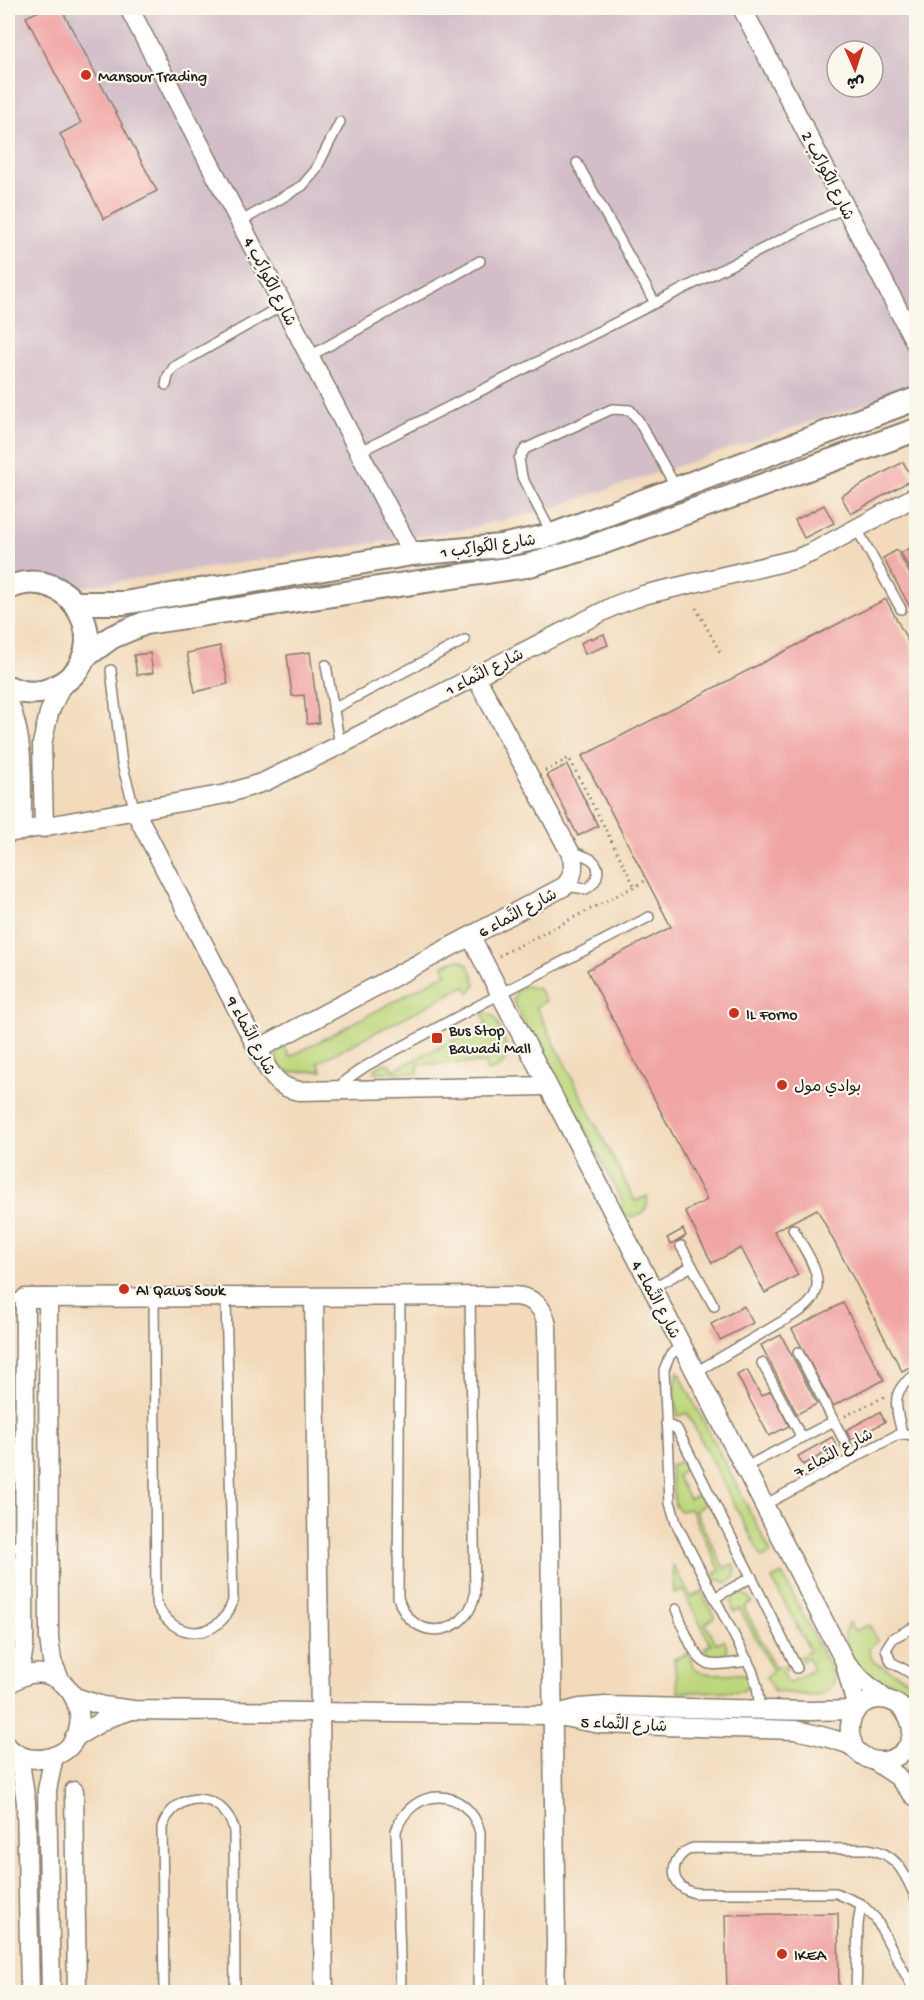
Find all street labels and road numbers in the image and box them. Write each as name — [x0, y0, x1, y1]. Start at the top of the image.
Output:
street label: شارع الكَواكِب 2 — [795, 128, 859, 224]
street label: شارع الكَواكِب 4 — [237, 234, 301, 330]
street label: شارع الكَواكِب 1 — [438, 530, 537, 565]
street label: شارع النَّماء 1 — [441, 644, 528, 702]
street label: شارع النَّماء 6 — [475, 884, 561, 944]
street label: شارع النَّماء 9 — [220, 992, 280, 1079]
street label: شارع النَّماء 4 — [625, 1257, 685, 1343]
street label: شارع النَّماء 7 — [790, 1424, 877, 1484]
street label: شارع النَّماء 5 — [580, 1712, 668, 1738]

